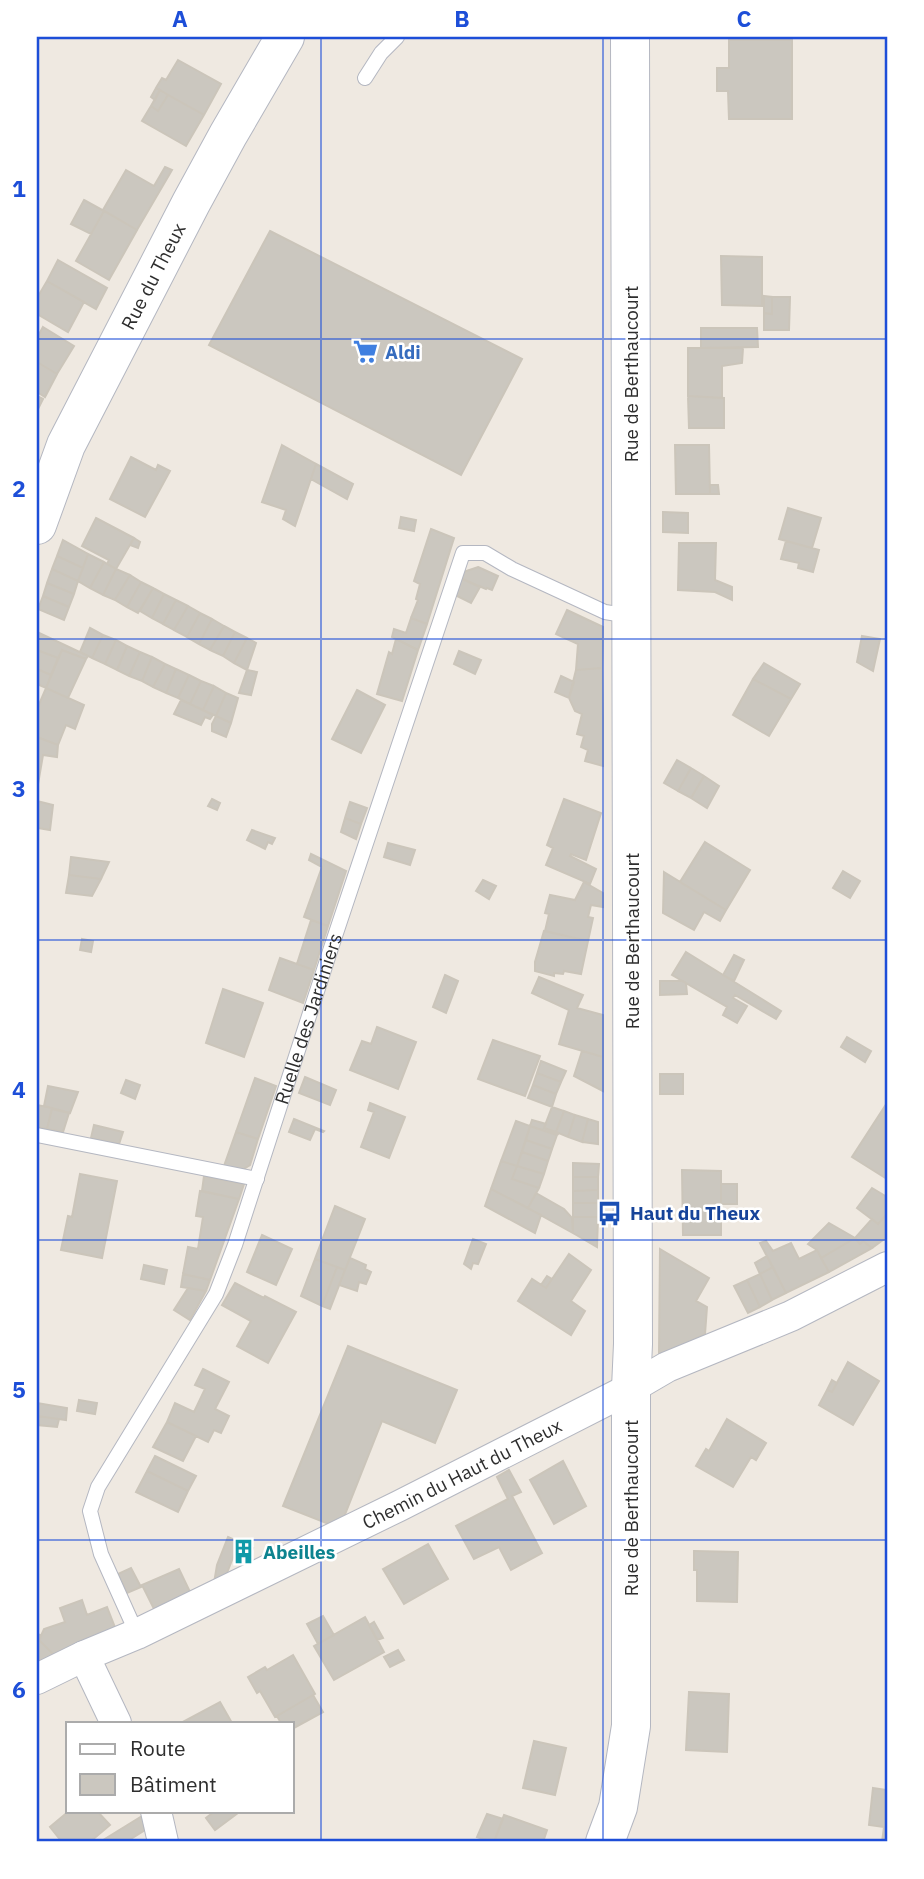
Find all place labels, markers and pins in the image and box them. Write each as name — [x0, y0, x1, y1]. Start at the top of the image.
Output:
supermarket icon: Aldi — [351, 338, 379, 366]
place label: Aldi — [385, 340, 421, 364]
bus stop icon: Haut du Theux — [596, 1199, 624, 1227]
place label: Haut du Theux — [630, 1201, 760, 1225]
building icon: Abeilles — [229, 1538, 257, 1566]
place label: Abeilles — [263, 1540, 335, 1564]

